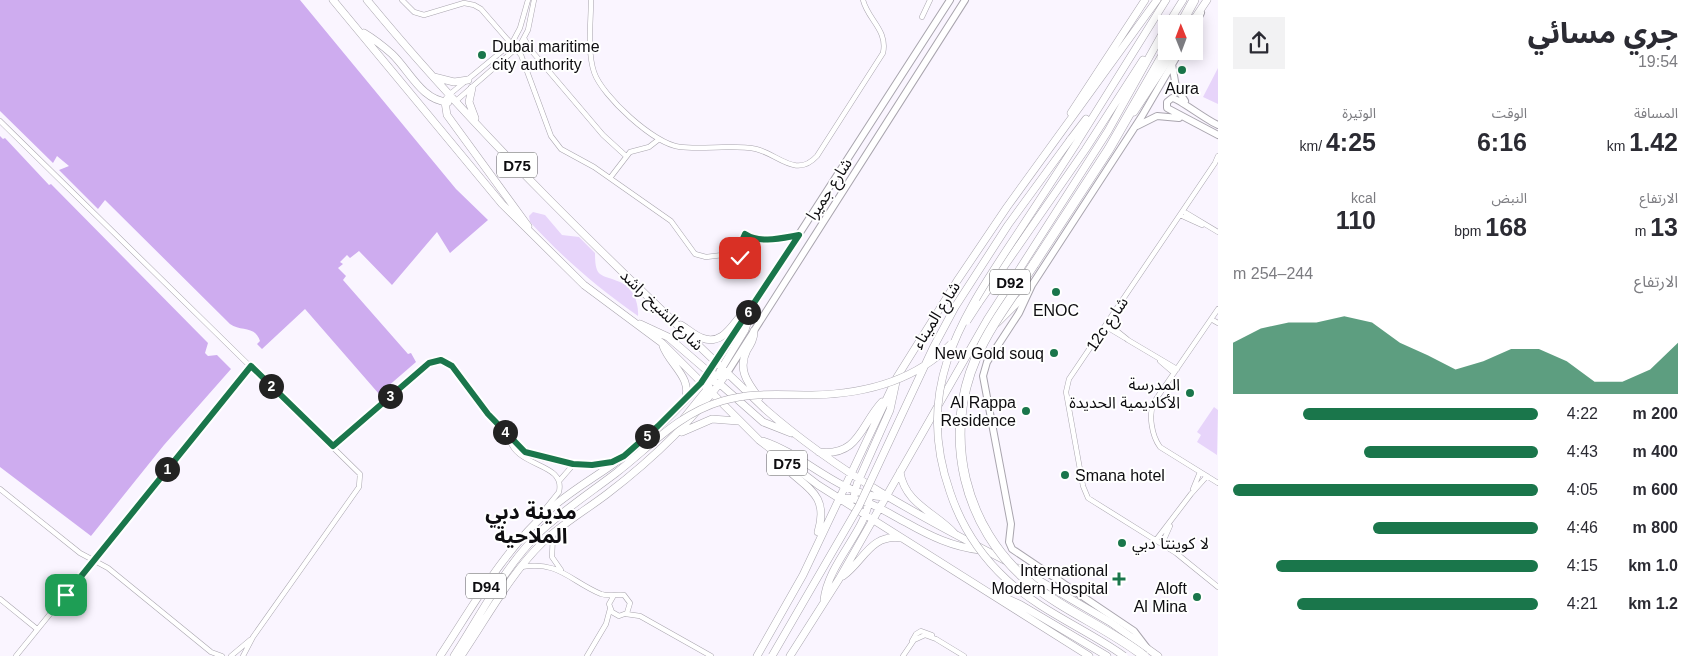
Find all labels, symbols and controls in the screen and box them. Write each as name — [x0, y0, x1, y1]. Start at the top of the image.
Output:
north arrow — [1158, 15, 1202, 60]
map controls — [1158, 15, 1203, 60]
button: share — [1233, 17, 1285, 69]
text: جري مسائي — [1528, 18, 1678, 49]
place label: Dubai maritime city authority — [492, 38, 600, 73]
marker: Dubai maritime city authority — [476, 49, 488, 61]
text: 19:54 — [1638, 53, 1678, 70]
marker: Aura — [1176, 64, 1188, 76]
place label: Aura — [1165, 80, 1199, 97]
text: الوتيرة — [1342, 105, 1376, 121]
text: الوقت — [1492, 105, 1527, 121]
text: المسافة — [1634, 105, 1678, 121]
text: 4:25 — [1326, 128, 1376, 156]
text: 6:16 — [1477, 128, 1527, 156]
text: 1.42 — [1629, 128, 1678, 156]
text: /km — [1300, 138, 1326, 154]
text: km — [1607, 138, 1629, 154]
road number: D75 — [497, 152, 537, 178]
street label: شارع جميرا — [803, 155, 859, 225]
text: kcal — [1351, 190, 1376, 206]
text: النبض — [1491, 190, 1527, 206]
text: الارتفاع — [1640, 190, 1678, 206]
text: 110 — [1336, 206, 1376, 234]
text: 168 — [1485, 213, 1527, 241]
text: 13 — [1650, 213, 1678, 241]
text: bpm — [1454, 223, 1485, 239]
text: m — [1635, 223, 1650, 239]
pin — [719, 237, 761, 279]
icon: check — [726, 244, 754, 272]
text: 244–254 m — [1233, 265, 1313, 282]
street label: شارع الشيخ راشد — [614, 266, 707, 357]
road number: D92 — [990, 270, 1030, 294]
text: الارتفاع — [1634, 273, 1678, 290]
street label: شارع الميناء — [909, 278, 967, 354]
marker: ENOC — [1050, 286, 1062, 298]
street label: 12c شارع — [1083, 294, 1135, 356]
pin: 6 — [736, 300, 760, 324]
place label: ENOC — [1033, 302, 1079, 319]
text: 6 — [745, 304, 752, 320]
place label: New Gold souq — [935, 345, 1044, 362]
marker: New Gold souq — [1048, 347, 1060, 359]
pin: 2 — [258, 374, 284, 398]
place label: المدرسة الأكاديمية الحديدة — [1069, 376, 1180, 411]
text: 2 — [268, 378, 275, 394]
pin: 3 — [378, 384, 402, 408]
marker: المدرسة الأكاديمية الحديدة — [1184, 387, 1196, 399]
text: 3 — [387, 388, 394, 404]
place label: Al Rappa Residence — [940, 394, 1016, 429]
marker: Al Rappa Residence — [1020, 405, 1032, 417]
text: 4:22 — [1567, 405, 1598, 422]
text: 200 m — [1633, 405, 1678, 422]
pin: 4 — [492, 420, 518, 444]
text: 4 — [502, 424, 509, 440]
pin: 5 — [634, 424, 660, 448]
text: 5 — [644, 428, 651, 444]
text: 4:43 — [1567, 443, 1598, 460]
text: 400 m — [1633, 443, 1678, 460]
road number: D75 — [767, 450, 807, 476]
pin: 1 — [154, 456, 180, 482]
text: 1 — [164, 461, 171, 477]
place label: Smana hotel — [1075, 467, 1165, 484]
marker: Smana hotel — [1059, 469, 1071, 481]
text: 4:05 — [1567, 481, 1598, 498]
text: 600 m — [1633, 481, 1678, 498]
district label: مدينة دبي الملاحية — [485, 500, 577, 548]
text: 4:46 — [1567, 519, 1598, 536]
text: 800 m — [1633, 519, 1678, 536]
place label: لا كوينتا دبي — [1132, 535, 1209, 555]
marker: لا كوينتا دبي — [1116, 537, 1128, 549]
text: 4:15 — [1567, 557, 1598, 574]
text: 1.0 km — [1628, 557, 1678, 574]
place label: International Modern Hospital — [992, 562, 1108, 597]
marker: International Modern Hospital — [1112, 572, 1126, 586]
pin — [45, 574, 87, 616]
road number: D94 — [466, 574, 506, 598]
place label: Aloft Al Mina — [1134, 580, 1188, 615]
icon: arrive — [52, 581, 80, 609]
marker: Aloft Al Mina — [1191, 591, 1203, 603]
text: 4:21 — [1567, 595, 1598, 612]
text: 1.2 km — [1628, 595, 1678, 612]

